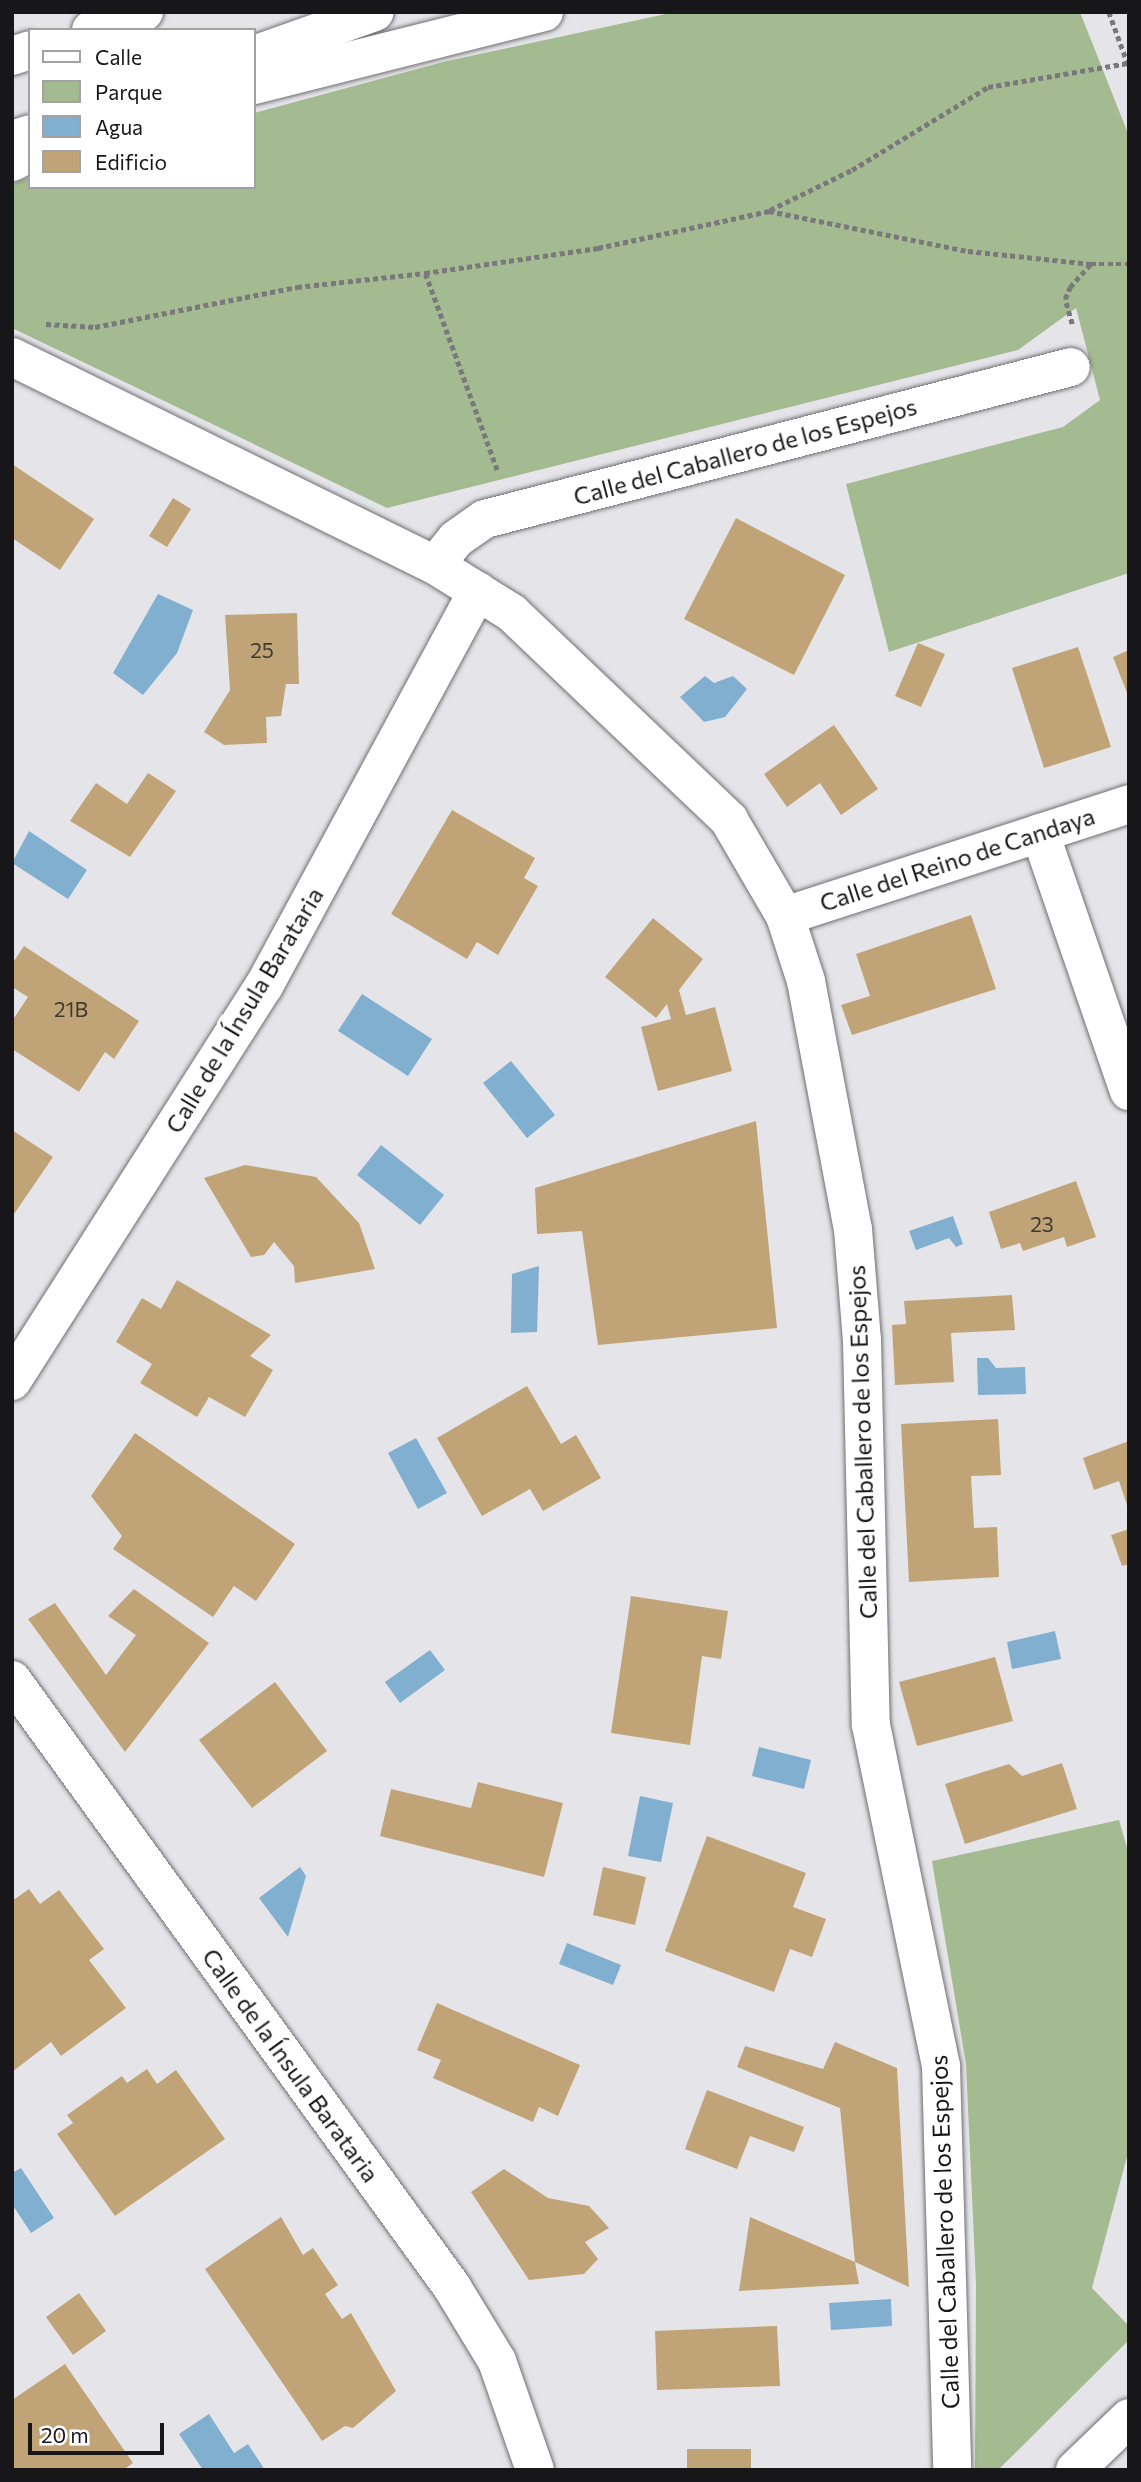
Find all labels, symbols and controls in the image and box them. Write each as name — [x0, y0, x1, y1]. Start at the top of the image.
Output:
legend — [28, 28, 256, 189]
text: Calle — [95, 44, 142, 69]
text: Parque — [95, 79, 162, 104]
text: Agua — [95, 114, 143, 139]
text: Edificio — [95, 149, 167, 174]
street label: Calle del Caballero de los Espejos — [570, 391, 920, 511]
house number: 25 — [250, 637, 274, 663]
street label: Calle del Reino de Candaya — [816, 801, 1098, 917]
street label: Calle de la Ínsula Barataria — [159, 882, 329, 1138]
house number: 21B — [54, 996, 88, 1022]
house number: 23 — [1030, 1211, 1054, 1237]
street label: Calle del Caballero de los Espejos — [841, 1264, 883, 1620]
street label: Calle de la Ínsula Barataria — [197, 1943, 385, 2187]
street label: Calle del Caballero de los Espejos — [923, 2054, 965, 2410]
scale bar — [32, 2408, 168, 2452]
text: 20 m — [41, 2422, 89, 2447]

